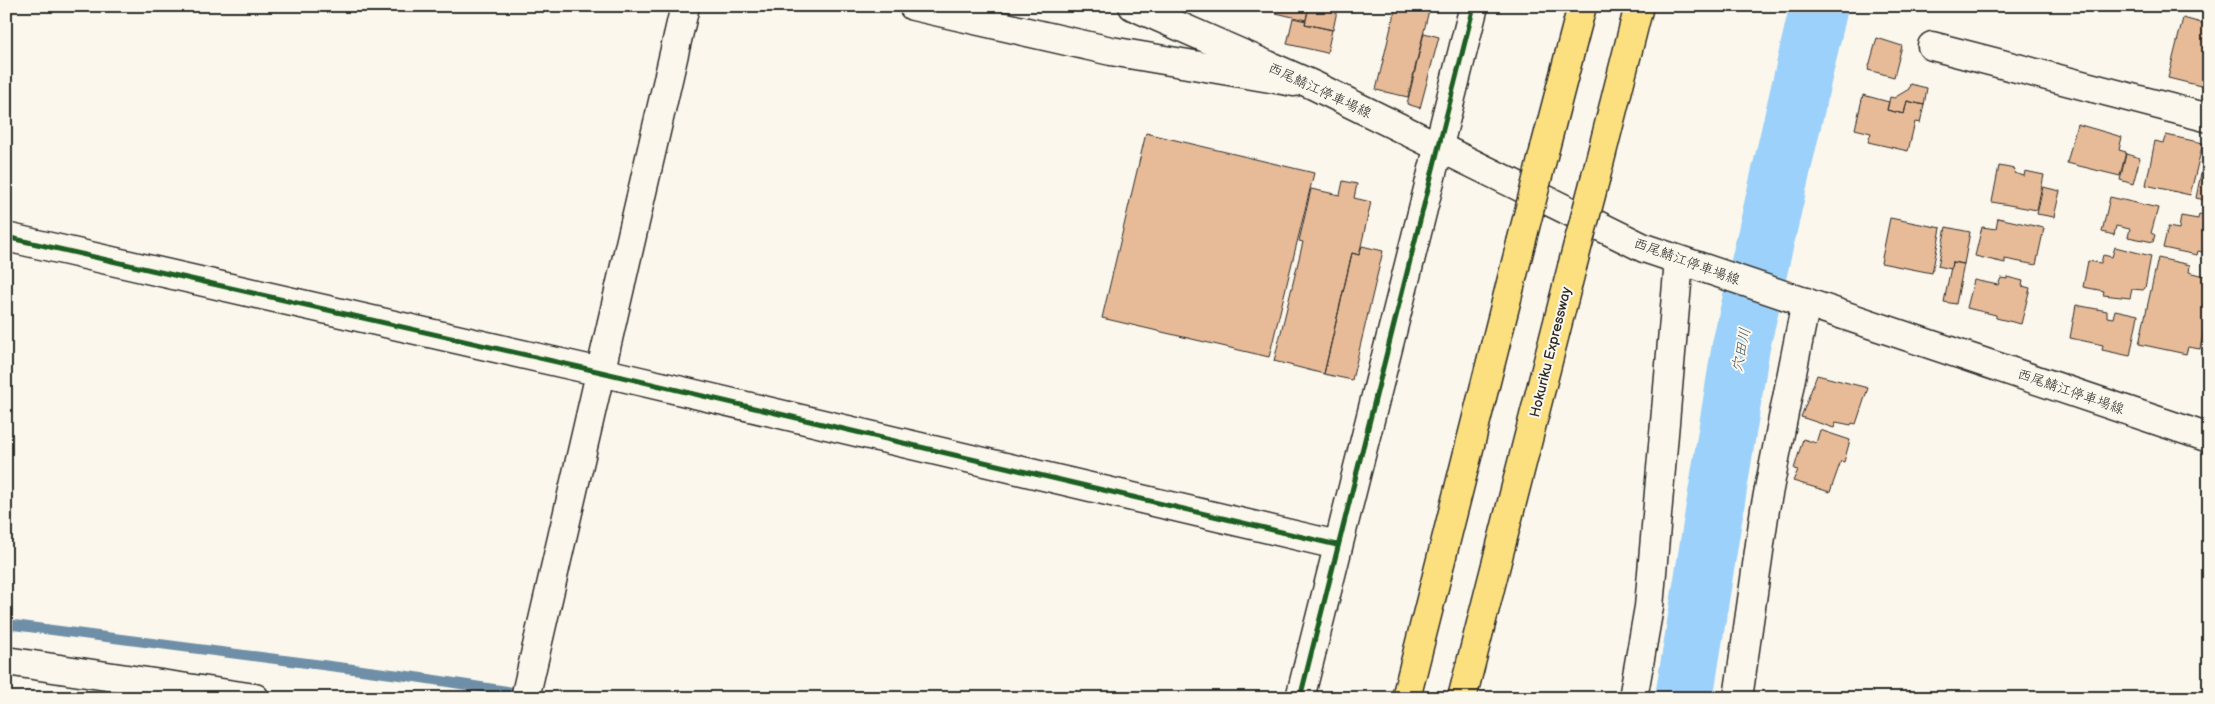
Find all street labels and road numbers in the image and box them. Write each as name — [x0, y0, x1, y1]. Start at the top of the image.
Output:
street label: 西尾鯖江停車場線 — [1265, 59, 1374, 122]
street label: 西尾鯖江停車場線 — [1631, 234, 1742, 289]
street label: Hokuriku Expressway — [1526, 285, 1575, 419]
street label: 西尾鯖江停車場線 — [2015, 365, 2127, 418]

